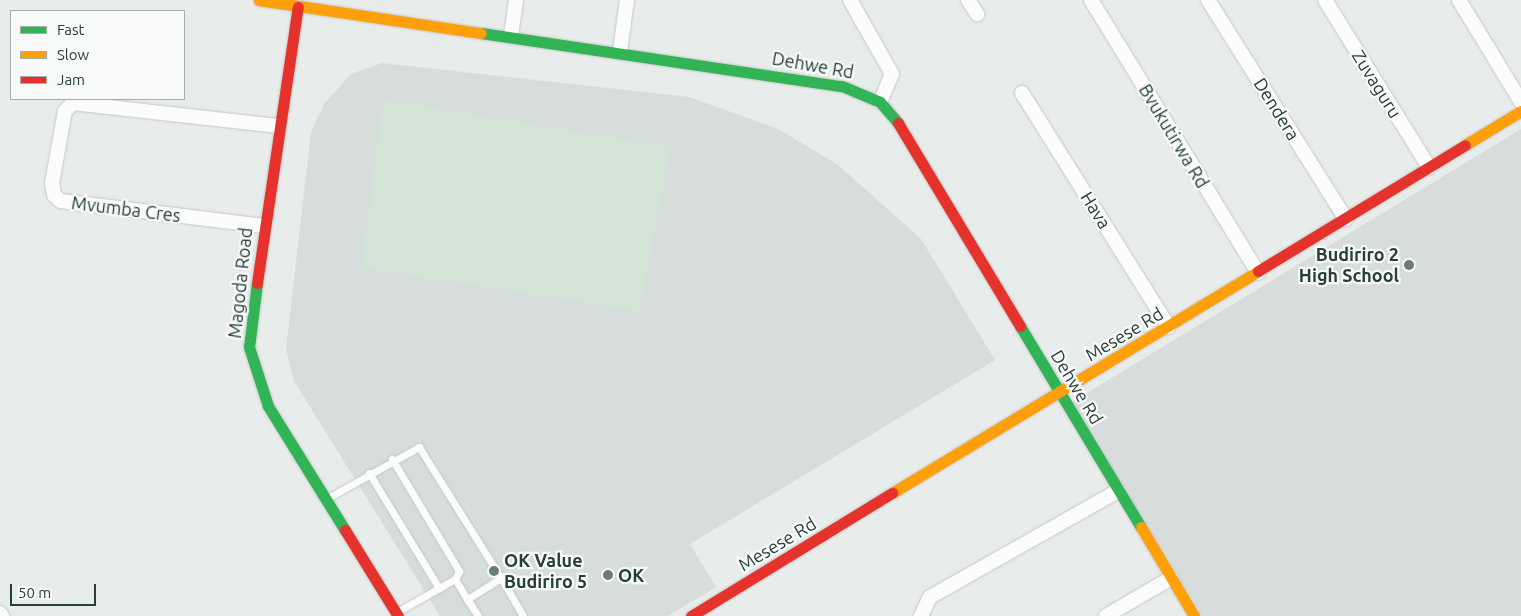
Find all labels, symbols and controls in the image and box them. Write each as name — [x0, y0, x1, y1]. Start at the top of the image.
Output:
legend — [10, 10, 185, 100]
text: Fast — [57, 21, 84, 38]
text: Slow — [57, 46, 89, 63]
street label: Zuvaguru — [1348, 46, 1406, 122]
street label: Dehwe Rd — [770, 47, 856, 83]
text: Jam — [57, 71, 85, 88]
street label: Dendera — [1249, 74, 1305, 144]
street label: Bvukutirwa Rd — [1134, 80, 1214, 192]
street label: Hava — [1076, 187, 1116, 233]
street label: Mvumba Cres — [70, 192, 182, 226]
street label: Magoda Road — [223, 227, 257, 339]
place label: Budiriro 2 High School — [1299, 244, 1399, 286]
marker: Budiriro 2 High School — [1403, 259, 1415, 271]
street label: Mesese Rd — [1081, 302, 1167, 366]
street label: Dehwe Rd — [1046, 346, 1108, 428]
street label: Mesese Rd — [734, 512, 820, 576]
place label: OK Value Budiriro 5 — [504, 550, 587, 592]
place label: OK — [618, 564, 644, 586]
marker: OK Value Budiriro 5 — [488, 565, 500, 577]
marker: OK — [602, 569, 614, 581]
scale bar — [12, 574, 99, 606]
text: 50 m — [18, 584, 51, 601]

